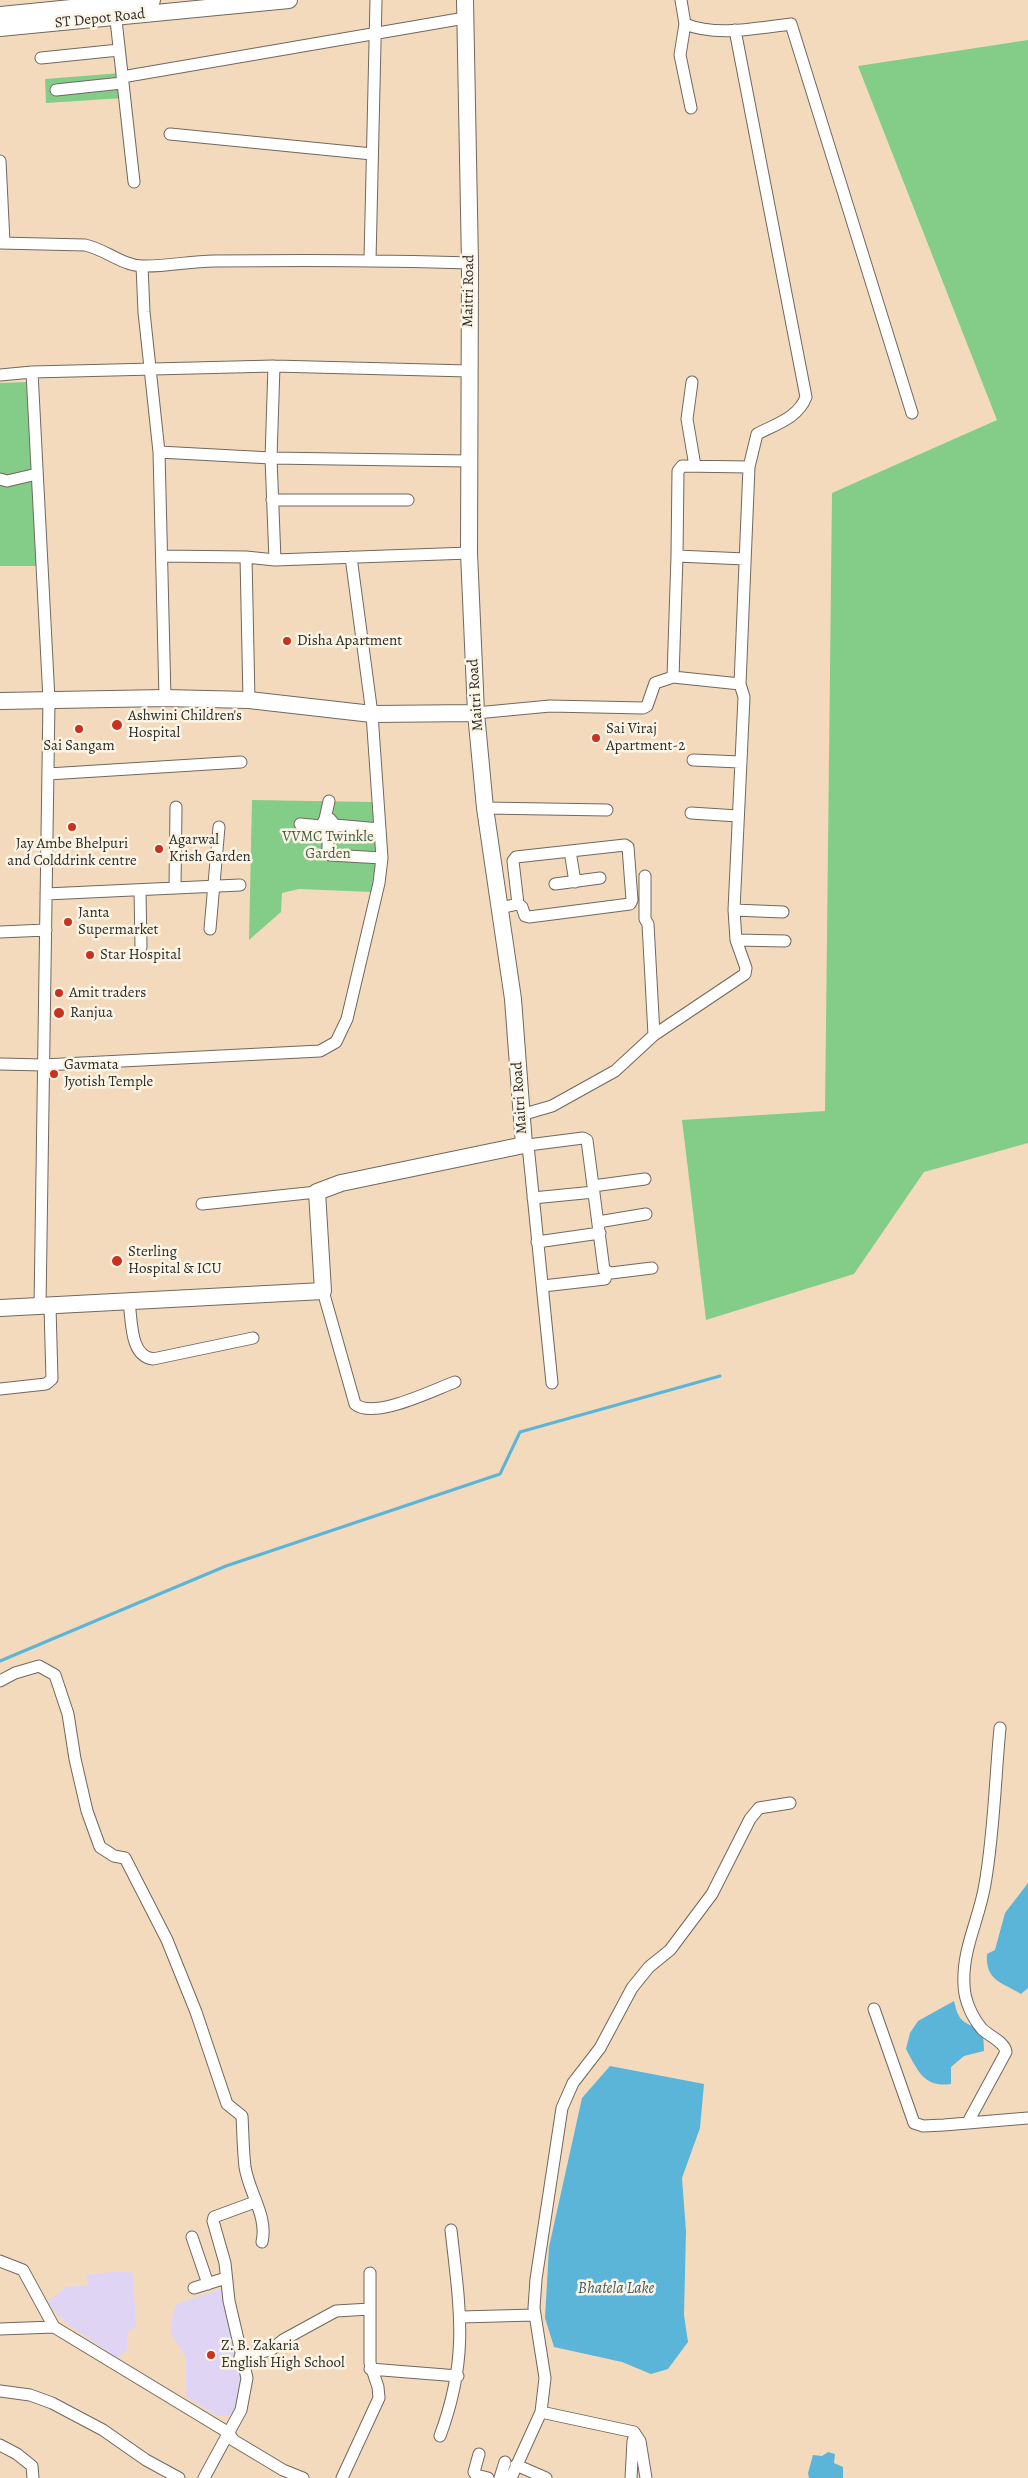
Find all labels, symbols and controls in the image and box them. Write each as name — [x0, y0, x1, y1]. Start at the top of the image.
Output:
street label: ST Depot Road — [54, 5, 146, 33]
street label: Maitri Road — [459, 254, 479, 328]
place label: Disha Apartment — [297, 632, 402, 650]
marker: Disha Apartment — [281, 635, 293, 647]
street label: Maitri Road — [464, 658, 488, 732]
place label: Ashwini Children's Hospital — [128, 707, 242, 742]
marker: Ashwini Children's Hospital — [110, 718, 124, 732]
place label: Sai Viraj Apartment-2 — [606, 720, 685, 755]
marker: Sai Sangam — [73, 723, 85, 735]
marker: Sai Viraj Apartment-2 — [590, 732, 602, 744]
place label: Sai Sangam — [43, 737, 115, 755]
marker: Jay Ambe Bhelpuri and Colddrink centre — [66, 821, 78, 833]
park label: VVMC Twinkle Garden — [282, 828, 374, 863]
place label: Agarwal Krish Garden — [169, 831, 251, 866]
place label: Jay Ambe Bhelpuri and Colddrink centre — [7, 835, 137, 870]
marker: Agarwal Krish Garden — [153, 843, 165, 855]
place label: Janta Supermarket — [78, 904, 158, 939]
marker: Janta Supermarket — [62, 916, 74, 928]
place label: Star Hospital — [100, 946, 181, 964]
marker: Star Hospital — [84, 949, 96, 961]
place label: Amit traders — [69, 984, 146, 1002]
marker: Amit traders — [53, 987, 65, 999]
place label: Ranjua — [70, 1004, 113, 1022]
marker: Ranjua — [52, 1006, 66, 1020]
place label: Gavmata Jyotish Temple — [64, 1056, 153, 1091]
street label: Maitri Road — [508, 1061, 532, 1135]
marker: Gavmata Jyotish Temple — [48, 1068, 60, 1080]
place label: Sterling Hospital & ICU — [128, 1243, 222, 1278]
marker: Sterling Hospital & ICU — [110, 1254, 124, 1268]
water label: Bhatela Lake — [578, 2279, 654, 2299]
place label: Z. B. Zakaria English High School — [221, 2337, 345, 2372]
marker: Z. B. Zakaria English High School — [205, 2349, 217, 2361]

